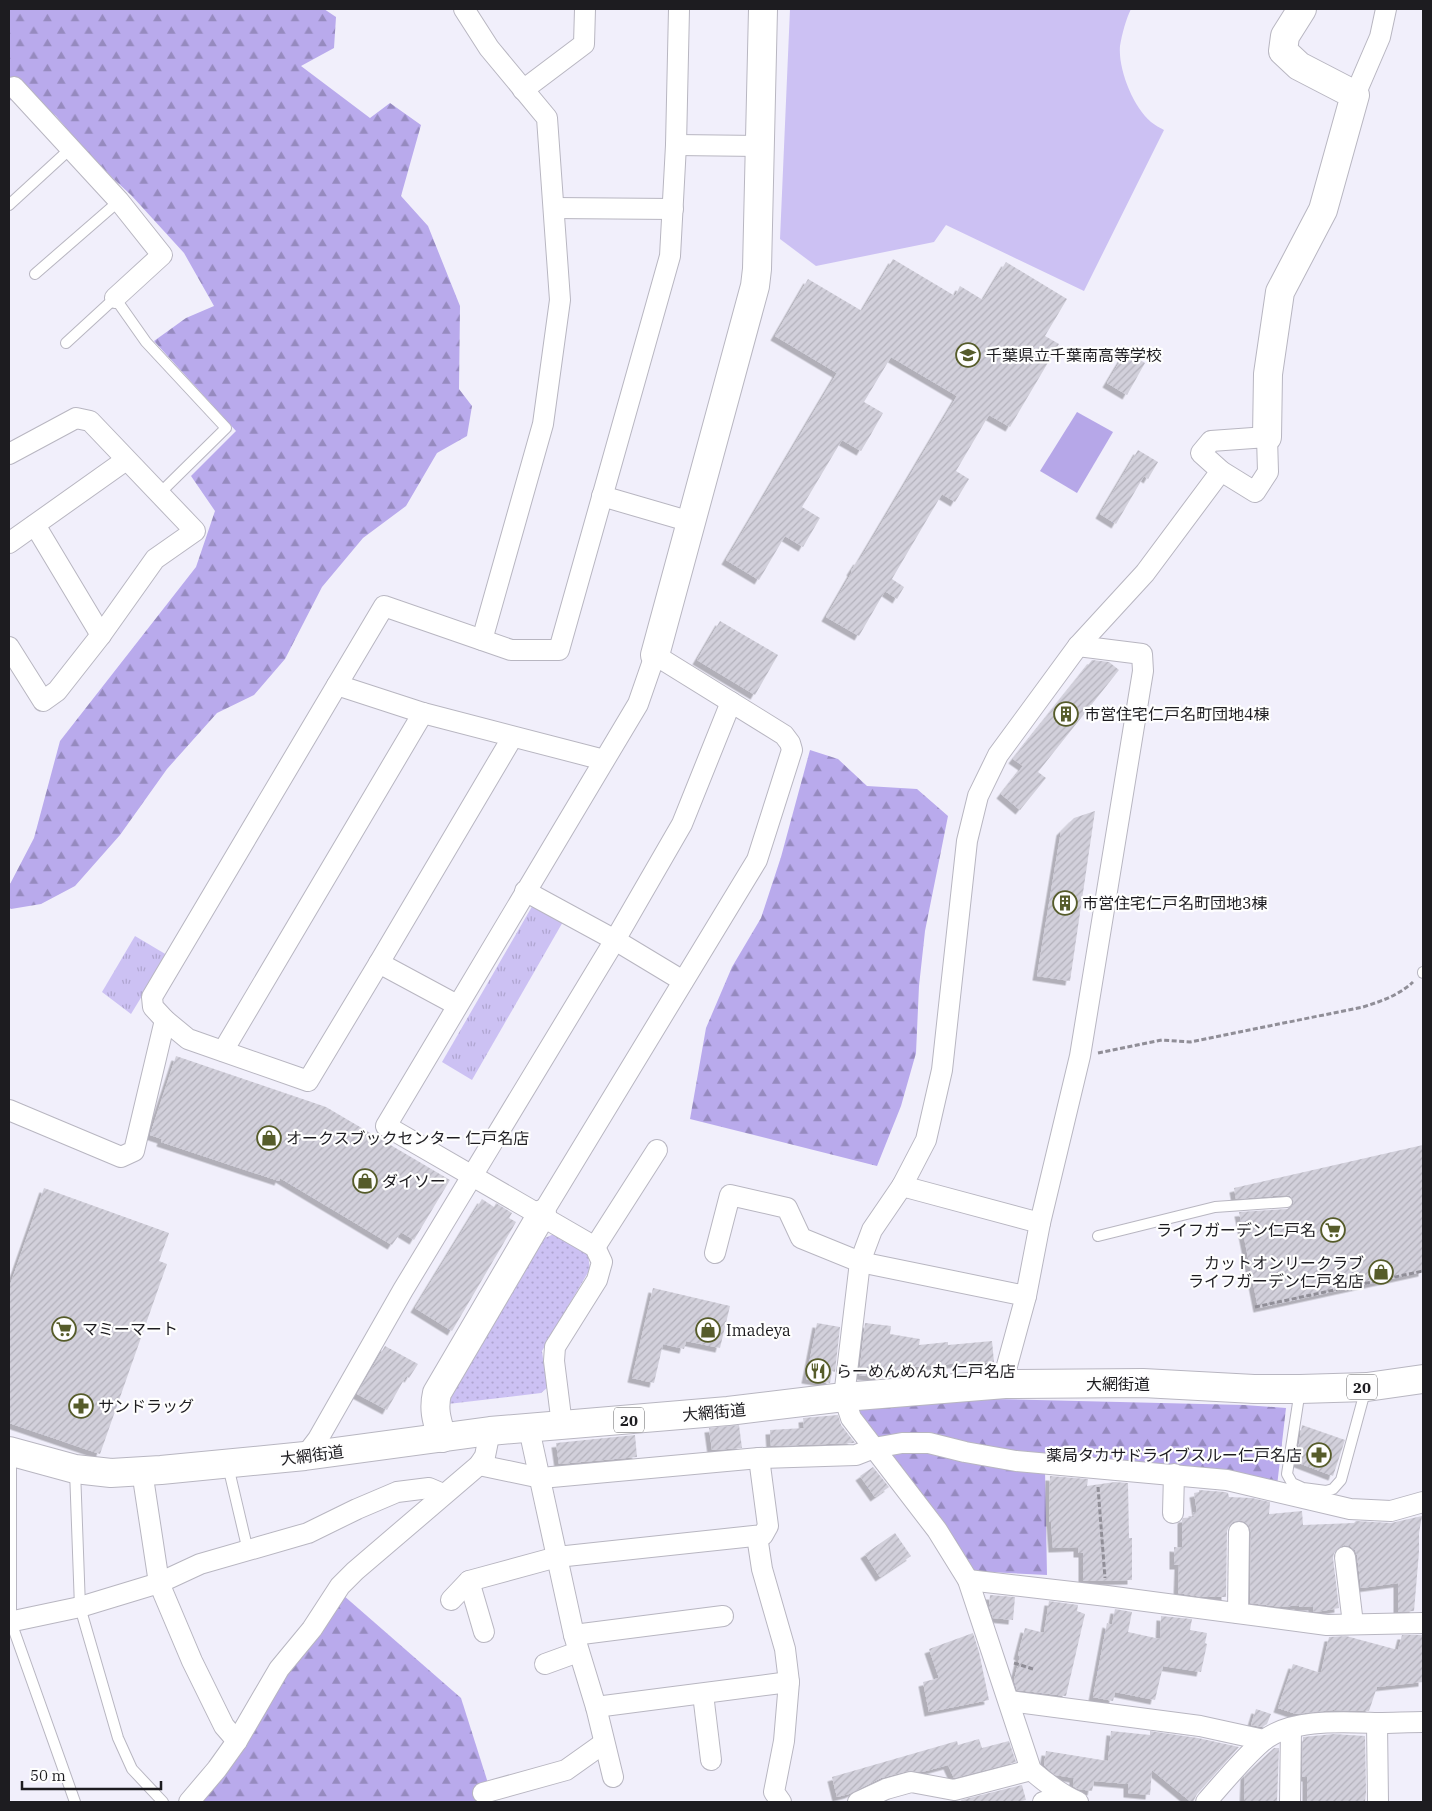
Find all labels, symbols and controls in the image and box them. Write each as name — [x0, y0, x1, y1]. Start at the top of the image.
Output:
school or university icon: 千葉県立千葉南高等学校 — [955, 342, 981, 368]
place label: 千葉県立千葉南高等学校 — [986, 345, 1162, 365]
building icon: 市営住宅仁戸名町団地4棟 — [1053, 701, 1079, 727]
place label: 市営住宅仁戸名町団地4棟 — [1084, 704, 1270, 724]
building icon: 市営住宅仁戸名町団地3棟 — [1052, 890, 1078, 916]
place label: 市営住宅仁戸名町団地3棟 — [1082, 893, 1268, 913]
shop icon: オークスブックセンター 仁戸名店 — [256, 1125, 282, 1151]
place label: オークスブックセンター 仁戸名店 — [286, 1128, 529, 1148]
shop icon: ダイソー — [352, 1168, 378, 1194]
place label: ダイソー — [382, 1171, 446, 1191]
supermarket icon: ライフガーデン仁戸名 — [1320, 1217, 1346, 1243]
place label: ライフガーデン仁戸名 — [1156, 1220, 1316, 1240]
place label: カットオンリークラブ ライフガーデン仁戸名店 — [1188, 1253, 1364, 1291]
shop icon: カットオンリークラブ ライフガーデン仁戸名店 — [1368, 1259, 1394, 1285]
supermarket icon: マミーマート — [51, 1316, 77, 1342]
shop icon: Imadeya — [695, 1317, 721, 1343]
place label: マミーマート — [82, 1319, 178, 1339]
place label: Imadeya — [726, 1320, 791, 1340]
restaurant icon: らーめんめん丸 仁戸名店 — [805, 1358, 831, 1384]
place label: らーめんめん丸 仁戸名店 — [836, 1361, 1016, 1381]
street label: 大網街道 — [1086, 1374, 1150, 1394]
road number: 20 — [1347, 1374, 1377, 1400]
pharmacy icon: サンドラッグ — [68, 1393, 94, 1419]
place label: サンドラッグ — [98, 1396, 194, 1416]
street label: 大網街道 — [681, 1399, 747, 1425]
road number: 20 — [614, 1408, 644, 1432]
street label: 大網街道 — [279, 1441, 345, 1469]
pharmacy icon: 薬局タカサドライブスルー仁戸名店 — [1306, 1442, 1332, 1468]
place label: 薬局タカサドライブスルー仁戸名店 — [1046, 1445, 1302, 1465]
scale bar — [22, 1758, 161, 1790]
text: 50 m — [30, 1766, 66, 1785]

